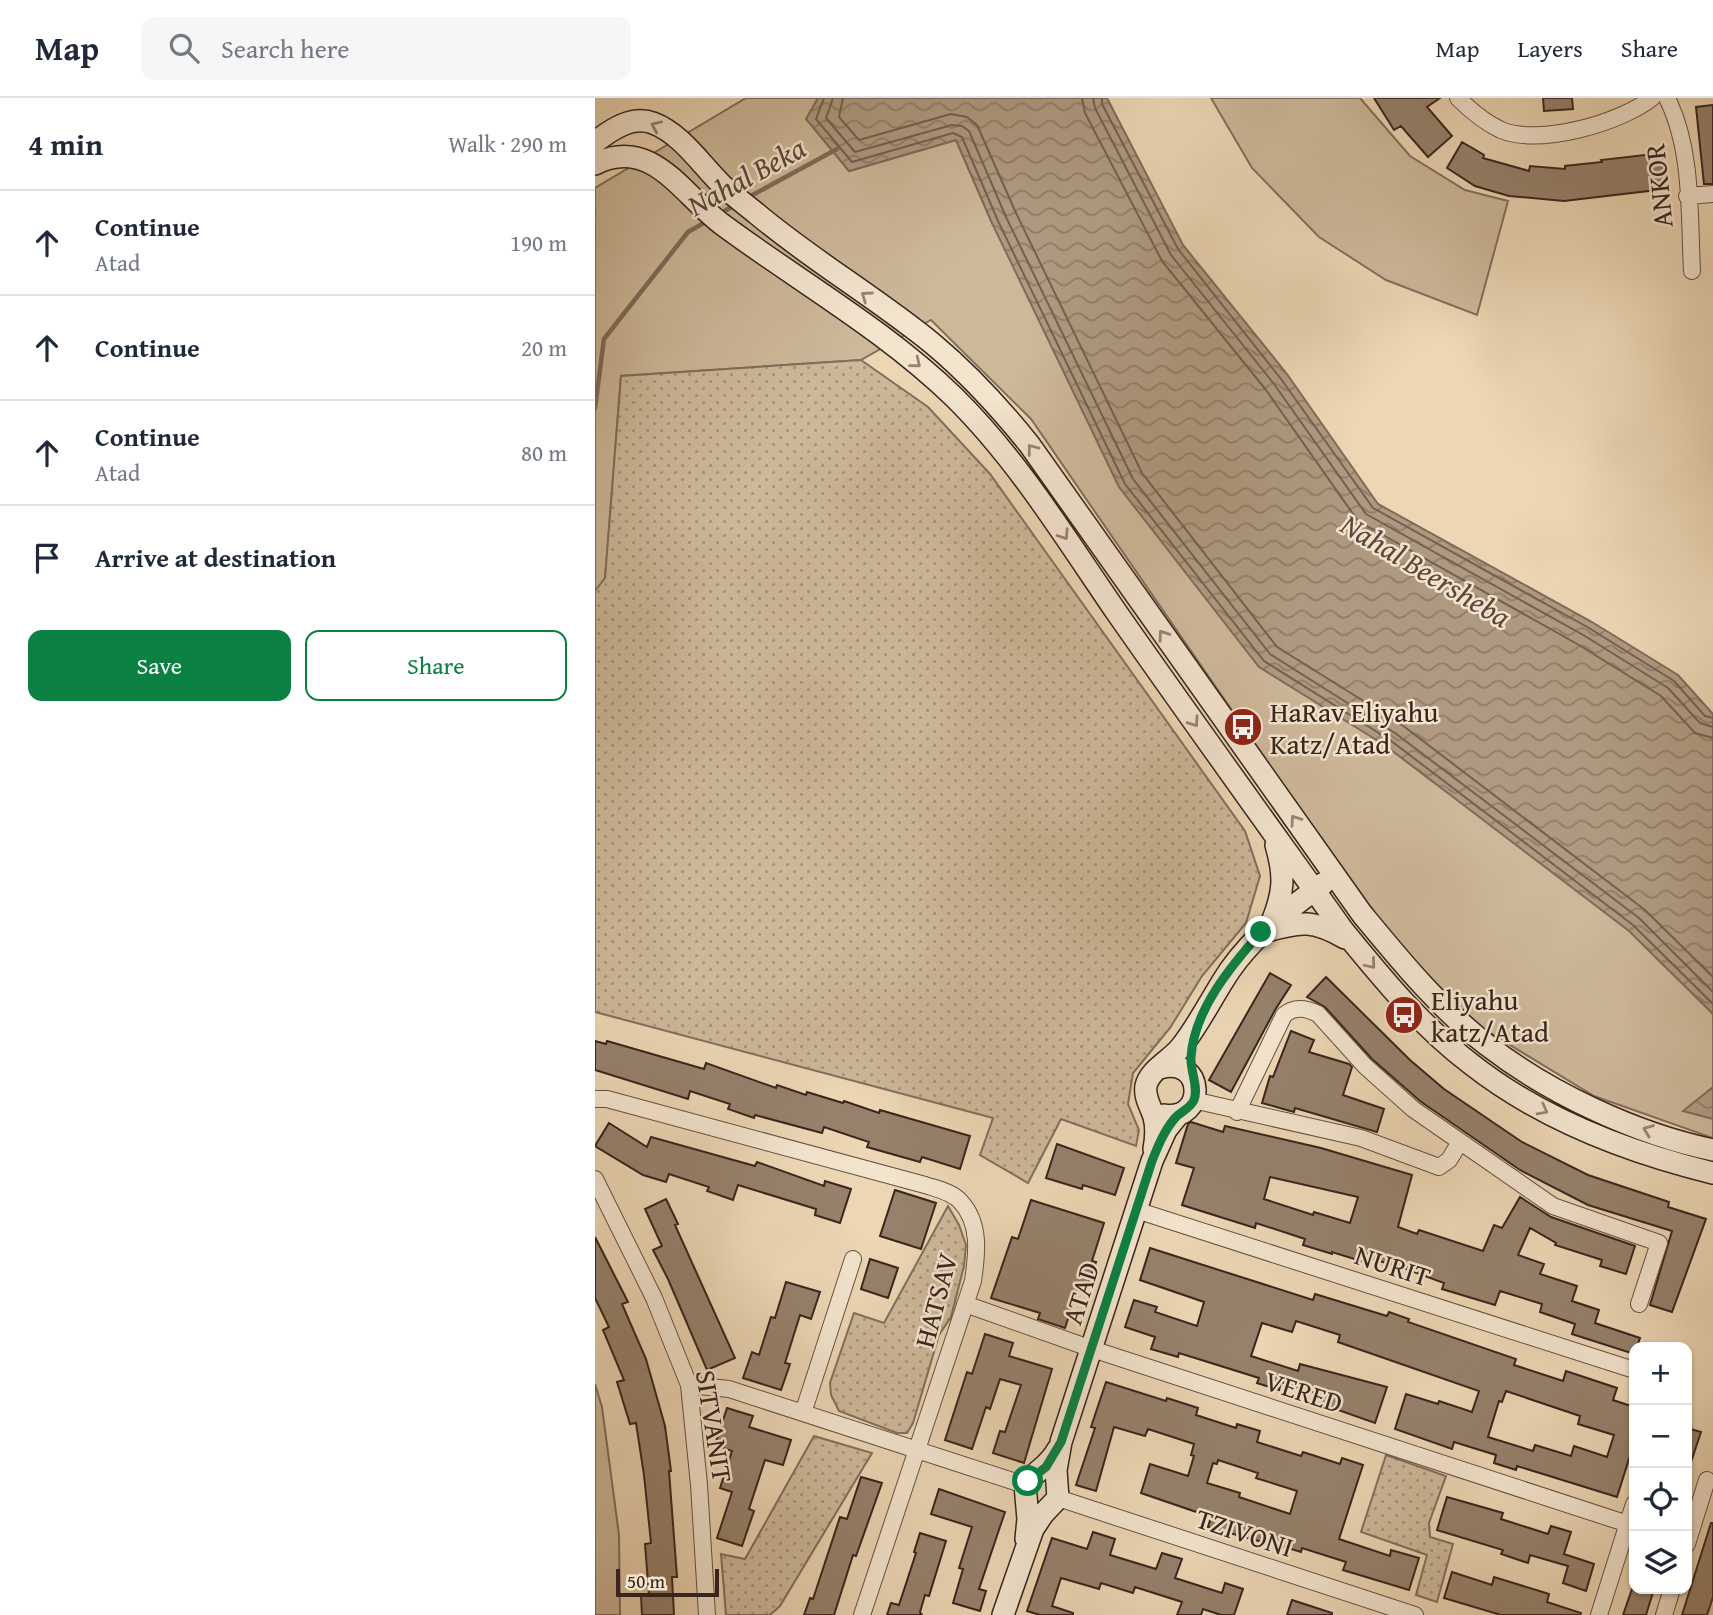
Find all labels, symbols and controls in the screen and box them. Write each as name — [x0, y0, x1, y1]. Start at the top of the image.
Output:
search box — [141, 17, 631, 80]
text: Map — [35, 24, 99, 72]
icon: search — [165, 29, 203, 67]
text: Search here — [221, 29, 349, 68]
text: Map — [1436, 31, 1479, 66]
text: Layers — [1517, 31, 1583, 66]
text: Share — [1621, 31, 1678, 66]
one-way arrow — [651, 120, 663, 134]
text: 4 min — [28, 122, 103, 166]
water label: Nahal Beka — [678, 125, 813, 227]
text: Walk · 290 m — [448, 127, 567, 160]
street label: ANKOR — [1633, 141, 1683, 230]
text: Continue — [95, 207, 200, 246]
icon: ahead — [28, 224, 66, 262]
text: 190 m — [510, 226, 567, 259]
text: Atad — [95, 246, 140, 279]
one-way arrow — [861, 292, 874, 304]
text: Continue — [95, 328, 200, 367]
icon: ahead — [28, 329, 66, 367]
text: 20 m — [521, 331, 567, 364]
one-way arrow — [909, 355, 921, 368]
text: Continue — [95, 417, 200, 456]
icon: ahead — [28, 434, 66, 472]
text: 80 m — [521, 436, 567, 469]
one-way arrow — [1028, 444, 1041, 457]
text: Atad — [95, 456, 140, 489]
water label: Nahal Beersheba — [1332, 501, 1519, 638]
one-way arrow — [1055, 528, 1068, 541]
text: Arrive at destination — [95, 538, 336, 577]
icon: arrive — [28, 539, 66, 577]
button: Save — [28, 630, 291, 701]
button: Share — [305, 630, 567, 701]
one-way arrow — [1159, 630, 1171, 643]
place label: HaRav Eliyahu Katz/Atad — [1270, 691, 1438, 764]
bus stop icon: HaRav Eliyahu Katz/Atad — [1222, 706, 1264, 748]
one-way arrow — [1186, 714, 1198, 727]
one-way arrow — [1291, 815, 1303, 828]
route end — [1245, 916, 1276, 947]
one-way arrow — [1363, 956, 1375, 969]
place label: Eliyahu katz/Atad — [1431, 979, 1549, 1052]
bus stop icon: Eliyahu katz/Atad — [1383, 994, 1425, 1036]
one-way arrow — [1536, 1102, 1548, 1115]
one-way arrow — [1642, 1125, 1654, 1139]
street label: NURIT — [1350, 1234, 1436, 1297]
street label: HATSAV — [903, 1248, 967, 1352]
street label: ATAD — [1051, 1256, 1109, 1330]
map controls — [1629, 1342, 1692, 1594]
button: + — [1629, 1342, 1692, 1405]
street label: VERED — [1260, 1359, 1348, 1423]
street label: SITVANIT — [686, 1367, 744, 1485]
button: − — [1629, 1405, 1692, 1468]
route start — [1012, 1465, 1043, 1496]
button: locate — [1629, 1468, 1692, 1531]
street label: TZIVONI — [1191, 1497, 1299, 1567]
button: layers — [1629, 1531, 1692, 1594]
scale bar — [616, 1566, 719, 1598]
text: 50 m — [627, 1567, 665, 1595]

